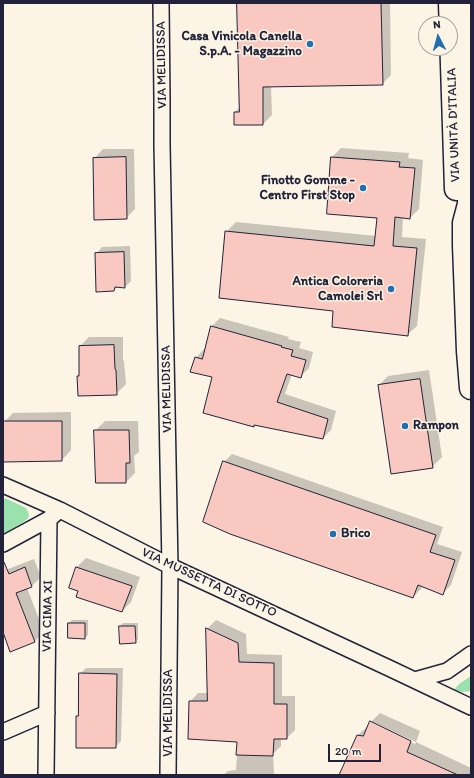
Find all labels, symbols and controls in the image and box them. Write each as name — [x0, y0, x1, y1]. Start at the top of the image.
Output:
north arrow — [418, 16, 458, 56]
text: N — [432, 18, 441, 31]
street label: VIA MELIDISSA — [153, 21, 171, 109]
place label: Casa Vinicola Canella S.p.A. - Magazzino — [181, 29, 302, 60]
marker: Casa Vinicola Canella S.p.A. - Magazzino — [305, 39, 315, 49]
street label: VIA UNITÀ D'ITALIA — [444, 68, 464, 182]
place label: Finotto Gomme - Centro First Stop — [260, 173, 355, 204]
marker: Finotto Gomme - Centro First Stop — [358, 183, 368, 193]
place label: Antica Coloreria Camolei Srl — [292, 274, 383, 305]
marker: Antica Coloreria Camolei Srl — [386, 284, 396, 294]
street label: VIA MELIDISSA — [158, 345, 176, 433]
place label: Rampon — [413, 418, 459, 434]
marker: Rampon — [400, 421, 410, 431]
place label: Brico — [341, 526, 370, 542]
marker: Brico — [328, 529, 338, 539]
street label: VIA MUSSETTA DI SOTTO — [139, 545, 279, 621]
street label: VIA CIMA XI — [40, 580, 56, 652]
street label: VIA MELIDISSA — [161, 669, 177, 757]
scale bar — [330, 736, 383, 762]
text: 20 m — [335, 744, 362, 758]

